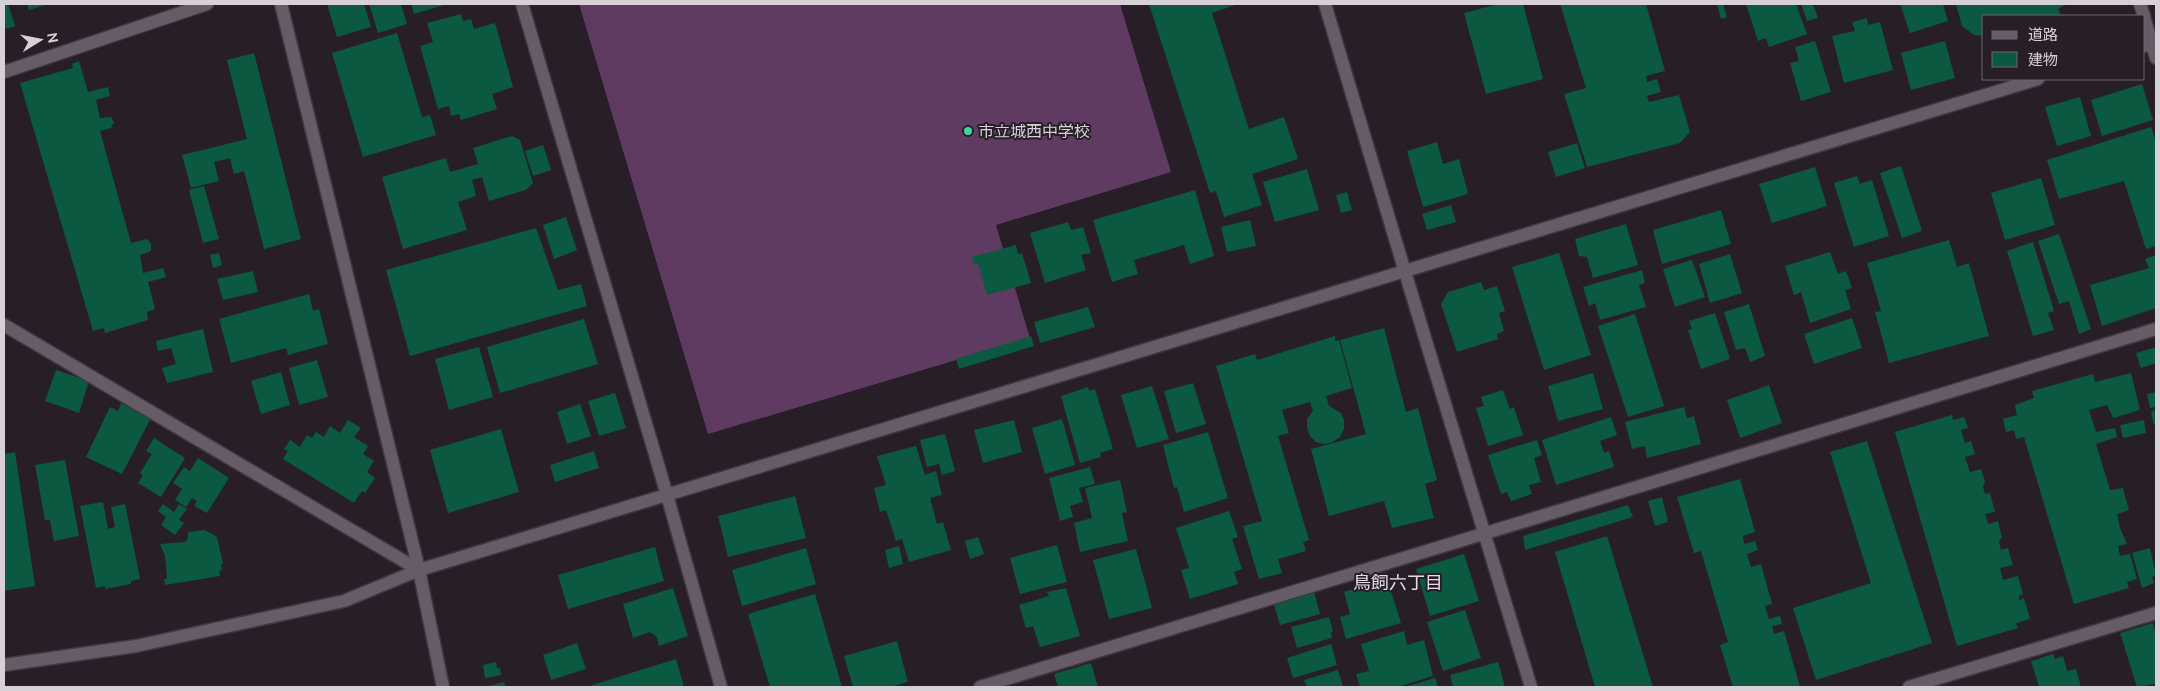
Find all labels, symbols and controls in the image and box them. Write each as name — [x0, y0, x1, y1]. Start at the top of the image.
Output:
north arrow — [15, 15, 65, 65]
legend — [1982, 15, 2145, 80]
text: 道路 — [2028, 26, 2058, 43]
text: N — [44, 31, 62, 44]
text: 建物 — [2028, 51, 2058, 68]
place label: 市立城西中学校 — [978, 122, 1090, 140]
marker: 市立城西中学校 — [962, 125, 974, 137]
district label: 鳥飼六丁目 — [1353, 572, 1443, 592]

